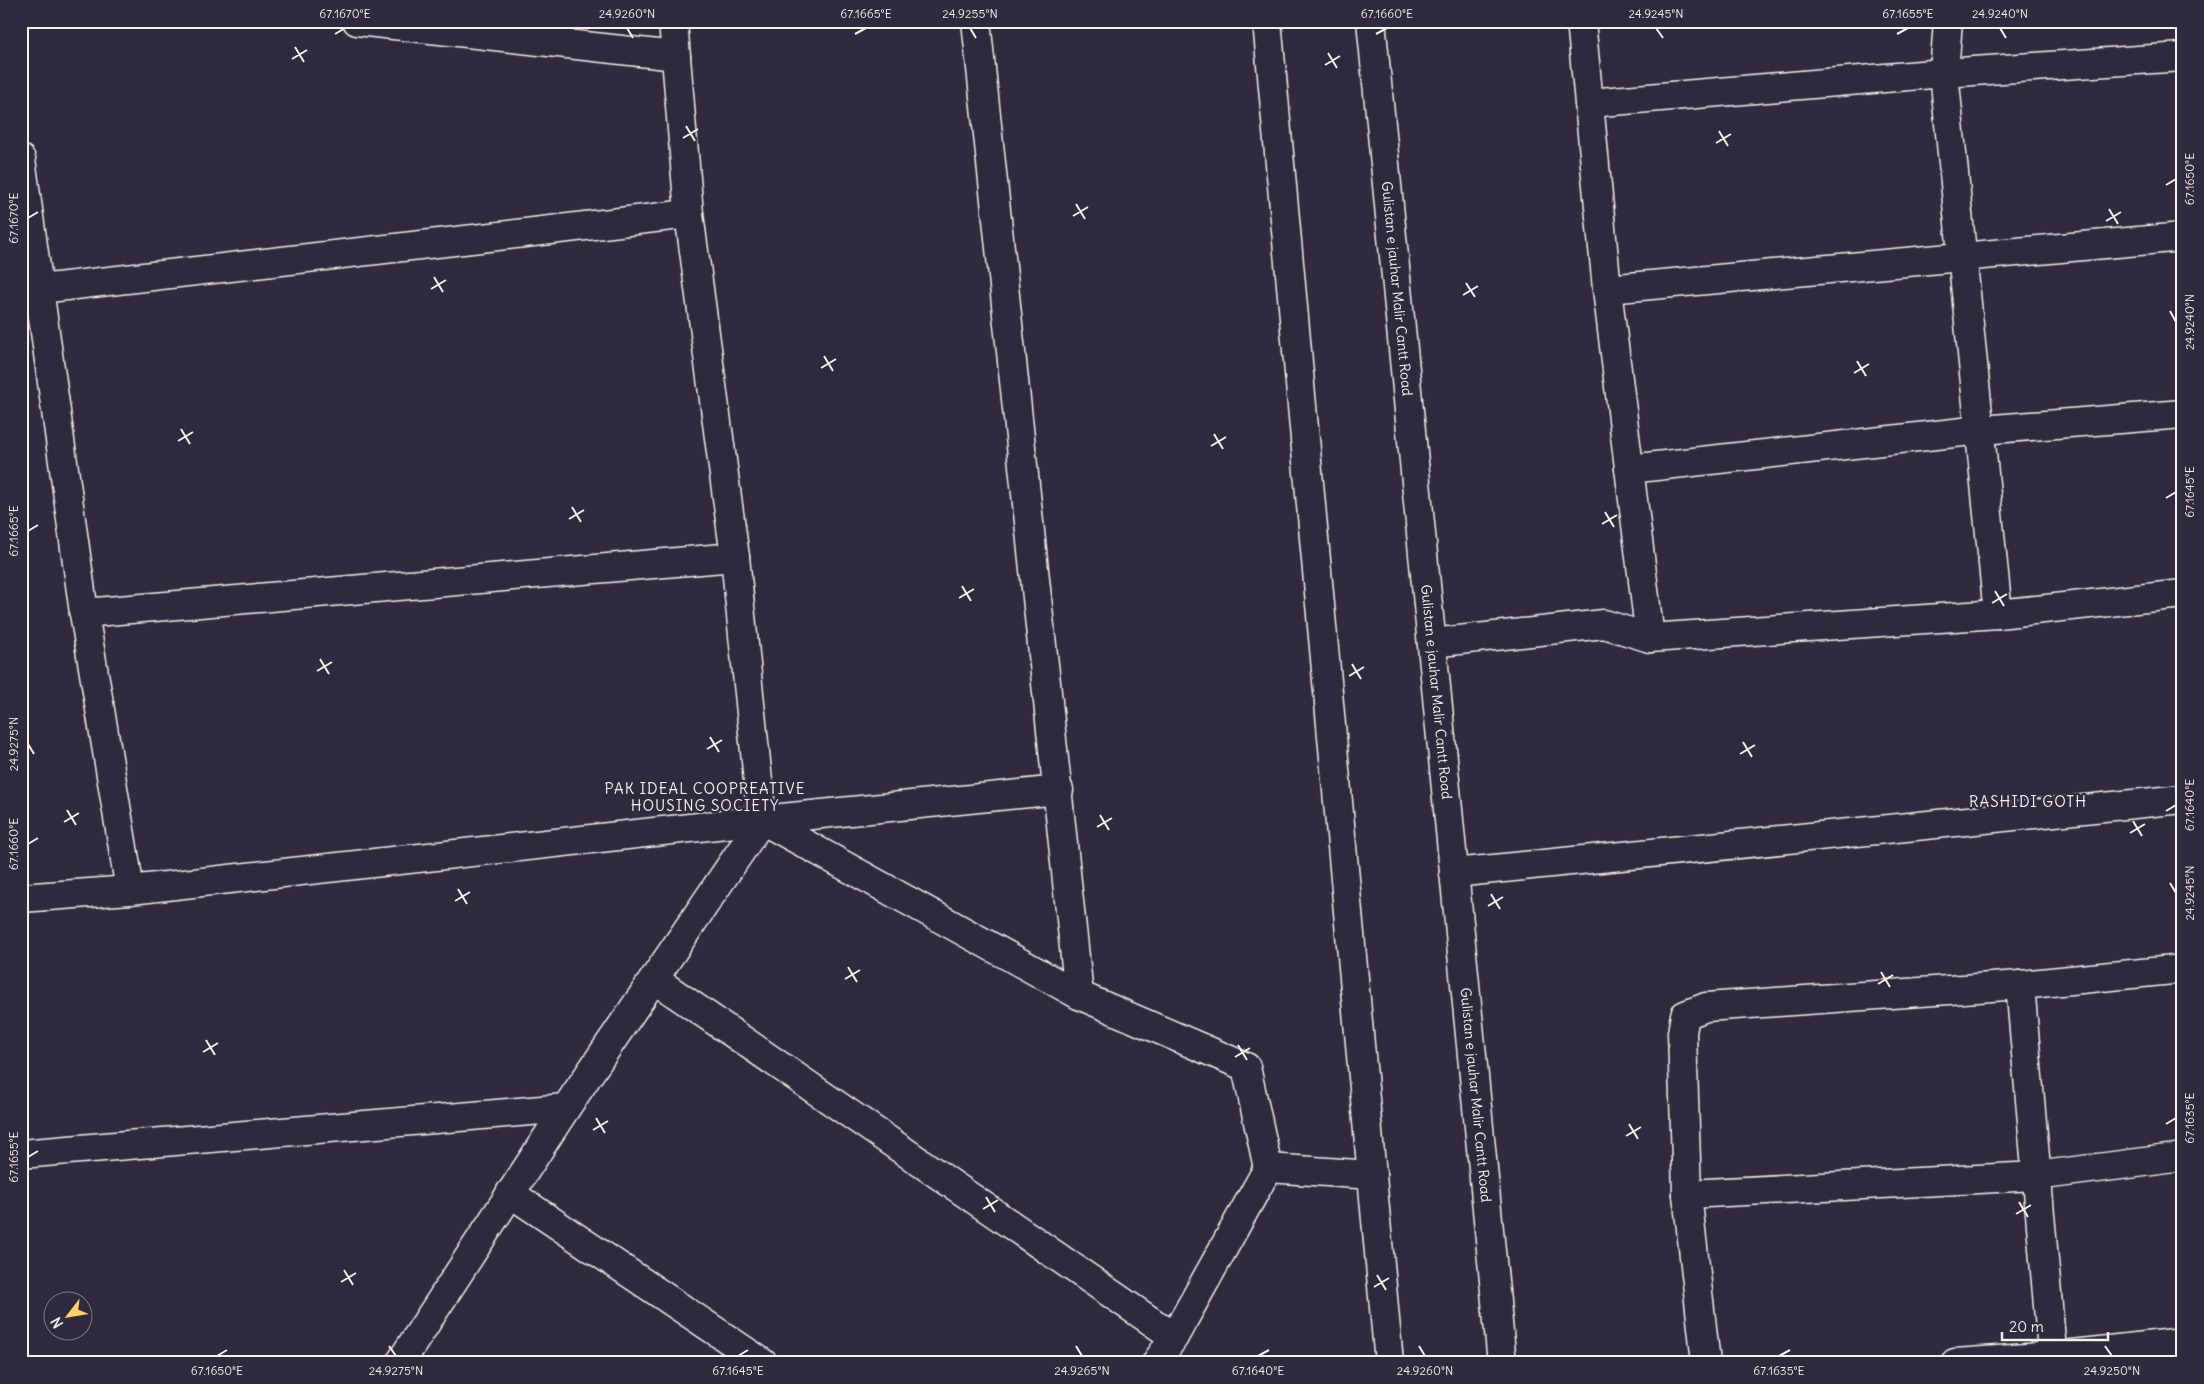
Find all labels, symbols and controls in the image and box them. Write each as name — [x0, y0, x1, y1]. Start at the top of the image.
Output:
text: 67.1670°E — [319, 6, 371, 21]
text: 24.9260°N — [599, 6, 655, 21]
text: 67.1665°E — [840, 6, 892, 21]
text: 24.9255°N — [942, 6, 998, 21]
text: 67.1660°E — [1361, 6, 1413, 21]
text: 24.9245°N — [1628, 6, 1684, 21]
text: 67.1655°E — [1882, 6, 1934, 21]
text: 24.9240°N — [1972, 6, 2028, 21]
text: 67.1650°E — [2182, 153, 2197, 205]
street label: Gulistan e jauhar Malir Cantt Road — [1378, 180, 1417, 397]
text: 67.1670°E — [6, 192, 21, 244]
text: 24.9240°N — [2182, 294, 2197, 350]
text: 67.1645°E — [2182, 466, 2197, 518]
text: 67.1665°E — [6, 505, 21, 557]
street label: Gulistan e jauhar Malir Cantt Road — [1417, 584, 1456, 800]
text: 24.9275°N — [6, 717, 21, 771]
district label: PAK IDEAL COOPREATIVE HOUSING SOCIETY — [604, 779, 806, 815]
text: 67.1640°E — [2182, 779, 2197, 831]
district label: RASHIDI GOTH — [1969, 792, 2087, 811]
text: 67.1660°E — [6, 818, 21, 870]
text: 24.9245°N — [2182, 865, 2197, 921]
street label: Gulistan e jauhar Malir Cantt Road — [1456, 987, 1495, 1203]
text: 67.1635°E — [2182, 1092, 2197, 1144]
text: 67.1655°E — [6, 1131, 21, 1183]
north arrow — [42, 1292, 92, 1342]
scale bar — [2002, 1309, 2108, 1341]
text: N — [47, 1314, 67, 1331]
text: 20 m — [2009, 1317, 2044, 1336]
text: 67.1650°E — [191, 1363, 243, 1378]
text: 24.9275°N — [369, 1363, 423, 1378]
text: 67.1645°E — [712, 1363, 764, 1378]
text: 24.9265°N — [1054, 1363, 1110, 1378]
text: 67.1640°E — [1232, 1363, 1284, 1378]
text: 24.9260°N — [1397, 1363, 1453, 1378]
text: 67.1635°E — [1753, 1363, 1805, 1378]
text: 24.9250°N — [2084, 1363, 2140, 1378]

